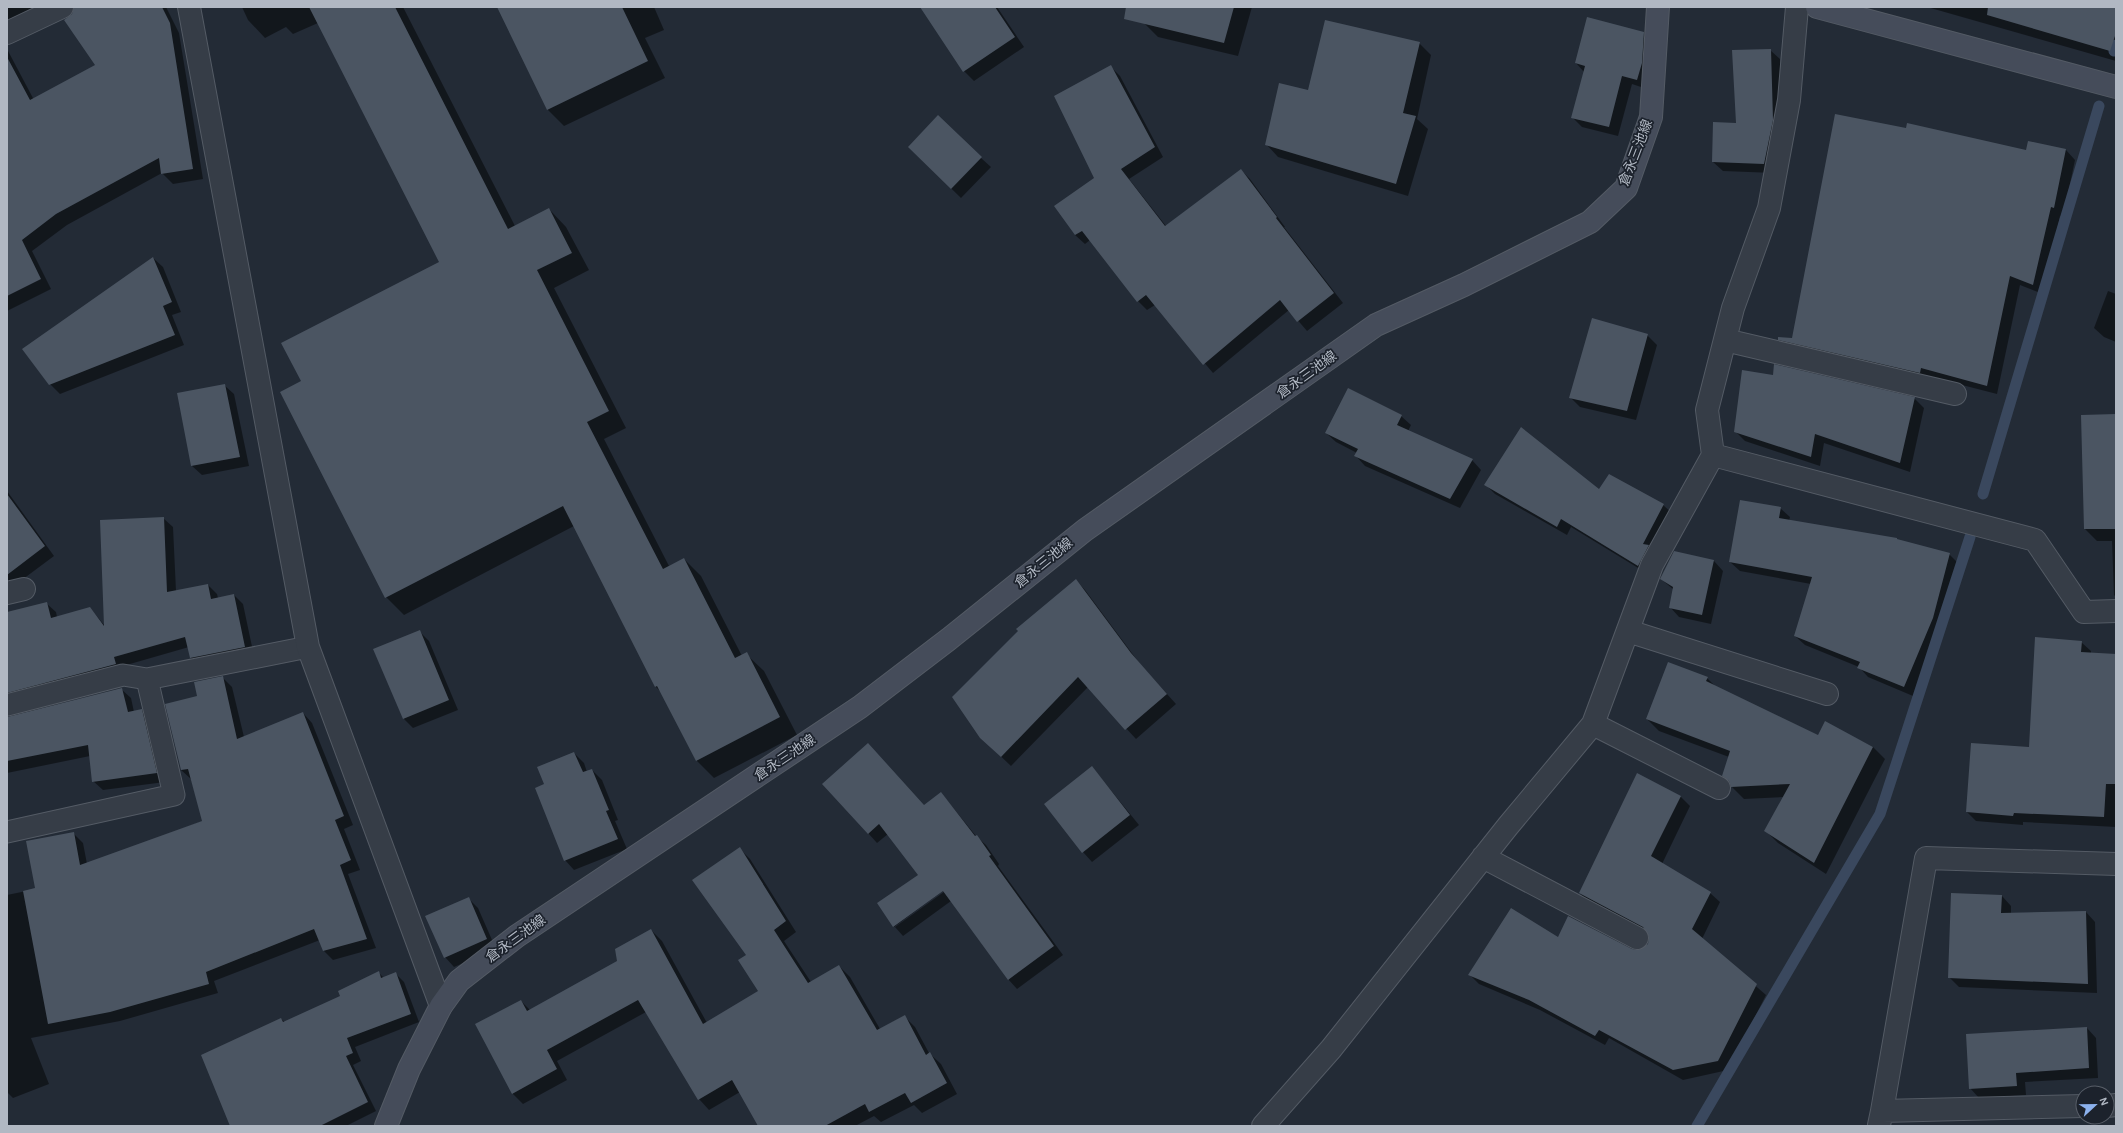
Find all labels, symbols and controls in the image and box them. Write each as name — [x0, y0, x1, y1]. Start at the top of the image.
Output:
street label: 倉永三池線 — [1616, 117, 1655, 188]
street label: 倉永三池線 — [1274, 348, 1339, 401]
street label: 倉永三池線 — [1012, 535, 1076, 590]
street label: 倉永三池線 — [752, 732, 818, 783]
street label: 倉永三池線 — [483, 912, 548, 965]
north arrow — [2075, 1085, 2115, 1125]
text: N — [2097, 1096, 2110, 1107]

